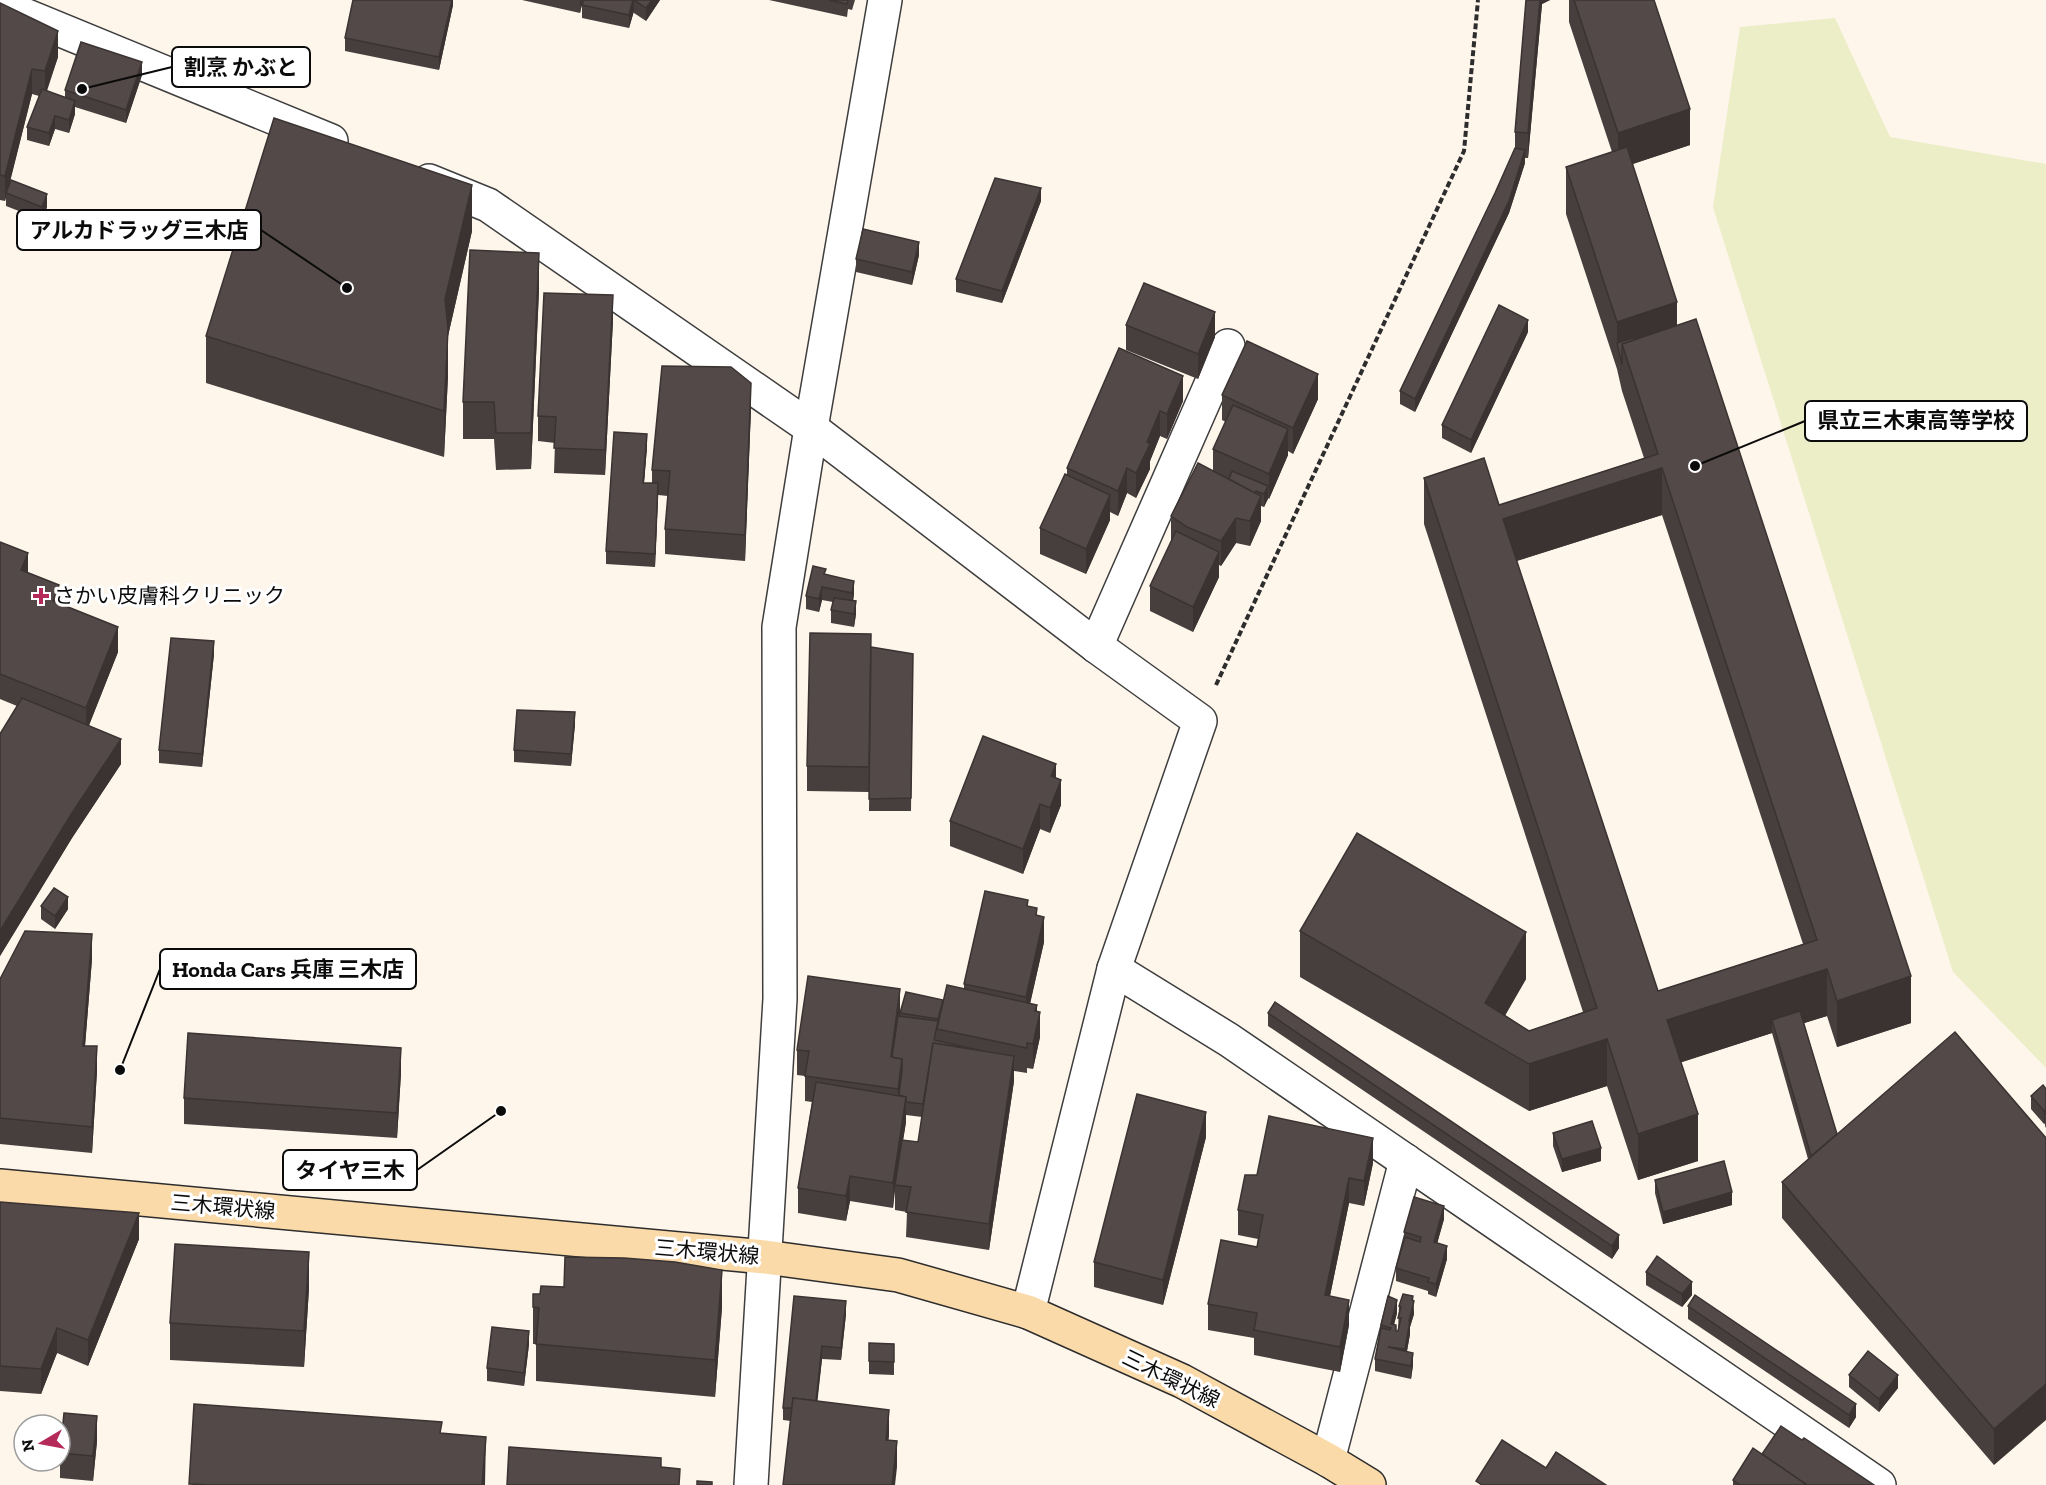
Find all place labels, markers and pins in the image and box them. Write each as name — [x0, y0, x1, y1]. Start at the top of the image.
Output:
callout: 割烹 かぶと — [172, 47, 310, 87]
callout: アルカドラッグ三木店 — [17, 210, 261, 250]
callout: 県立三木東高等学校 — [1805, 401, 2027, 441]
place label: さかい皮膚科クリニック — [54, 583, 285, 608]
marker: さかい皮膚科クリニック — [32, 587, 50, 605]
callout: Honda Cars 兵庫 三木店 — [160, 949, 416, 989]
callout: タイヤ三木 — [283, 1150, 417, 1190]

